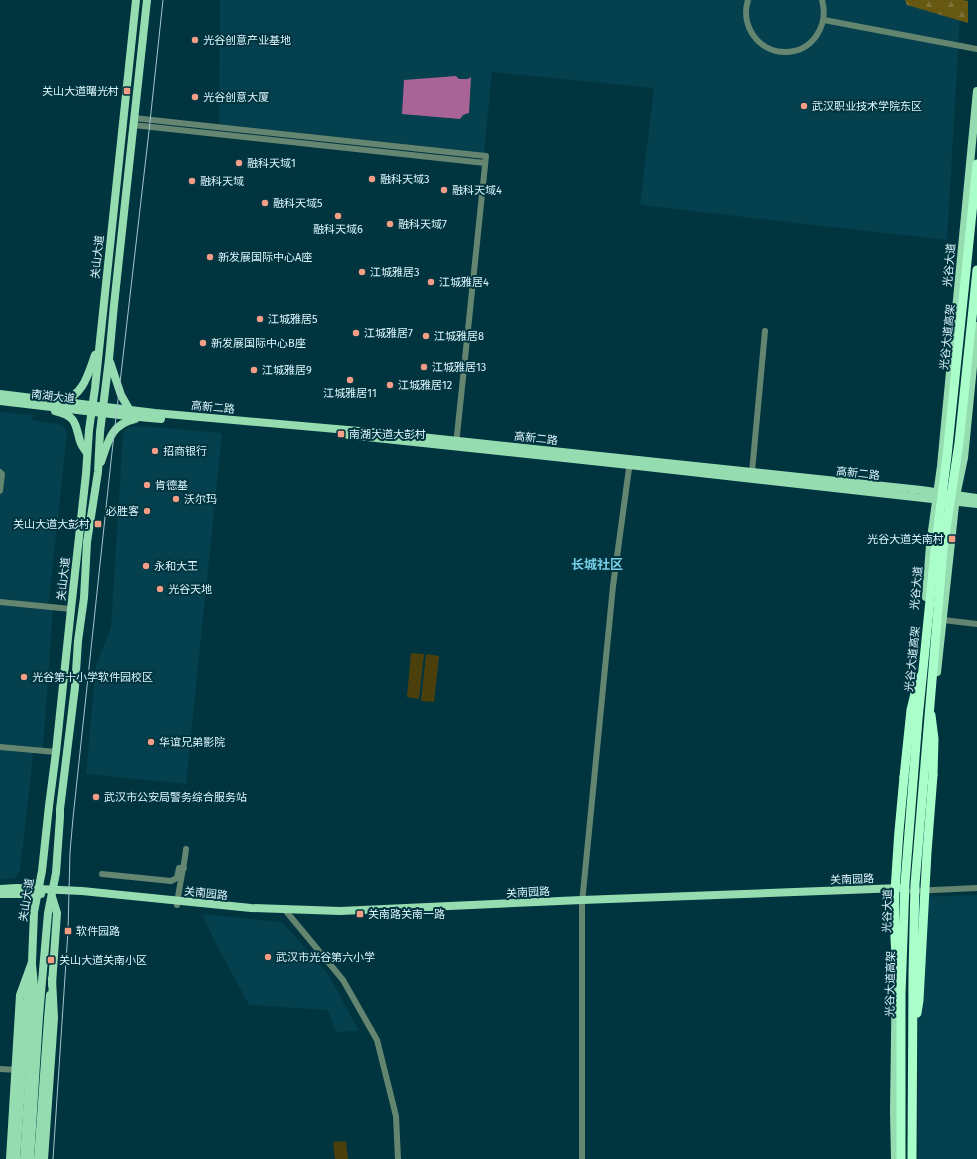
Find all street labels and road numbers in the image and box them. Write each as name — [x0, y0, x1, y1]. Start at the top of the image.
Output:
street label: 关山大道 — [89, 234, 106, 280]
street label: 光谷大道 — [941, 243, 958, 288]
street label: 光谷大道高架 — [938, 304, 957, 371]
street label: 南湖大道 — [30, 388, 76, 405]
street label: 高新二路 — [190, 399, 235, 416]
street label: 高新二路 — [513, 430, 559, 447]
street label: 高新二路 — [835, 465, 881, 482]
street label: 关山大道 — [55, 556, 72, 602]
street label: 光谷大道 — [908, 566, 925, 611]
street label: 光谷大道高架 — [903, 626, 922, 693]
street label: 关南园路 — [830, 872, 874, 887]
street label: 关山大道 — [17, 877, 36, 923]
street label: 关南园路 — [183, 885, 229, 902]
street label: 关南园路 — [506, 885, 550, 900]
street label: 光谷大道 — [881, 889, 894, 933]
street label: 光谷大道高架 — [883, 951, 898, 1017]

